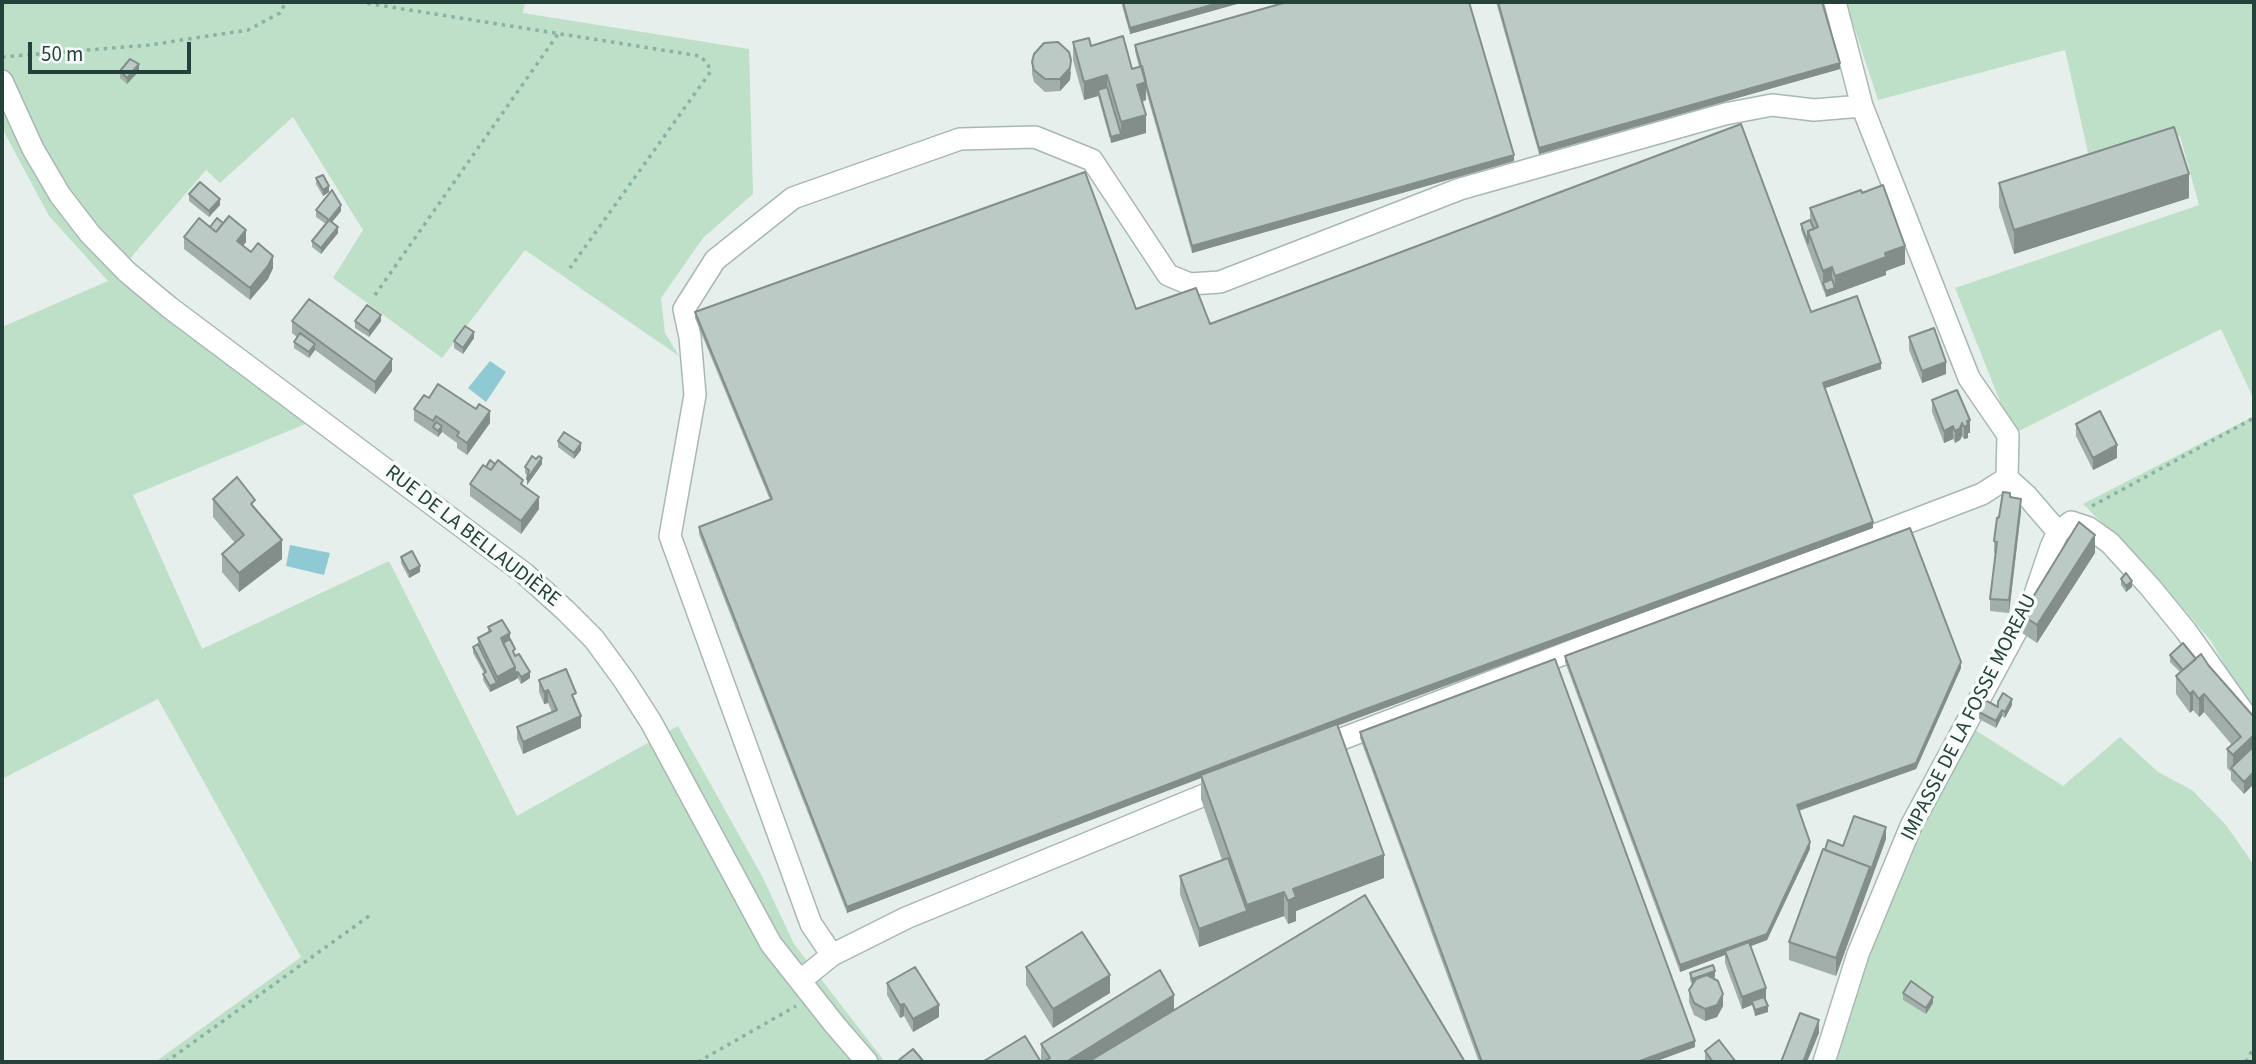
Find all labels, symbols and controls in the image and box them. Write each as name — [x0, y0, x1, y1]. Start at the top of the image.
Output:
scale bar — [32, 28, 194, 72]
text: 50 m — [41, 39, 83, 69]
street label: RUE DE LA BELLAUDIÈRE — [379, 461, 565, 613]
street label: IMPASSE DE LA FOSSE MOREAU — [1897, 591, 2043, 845]

